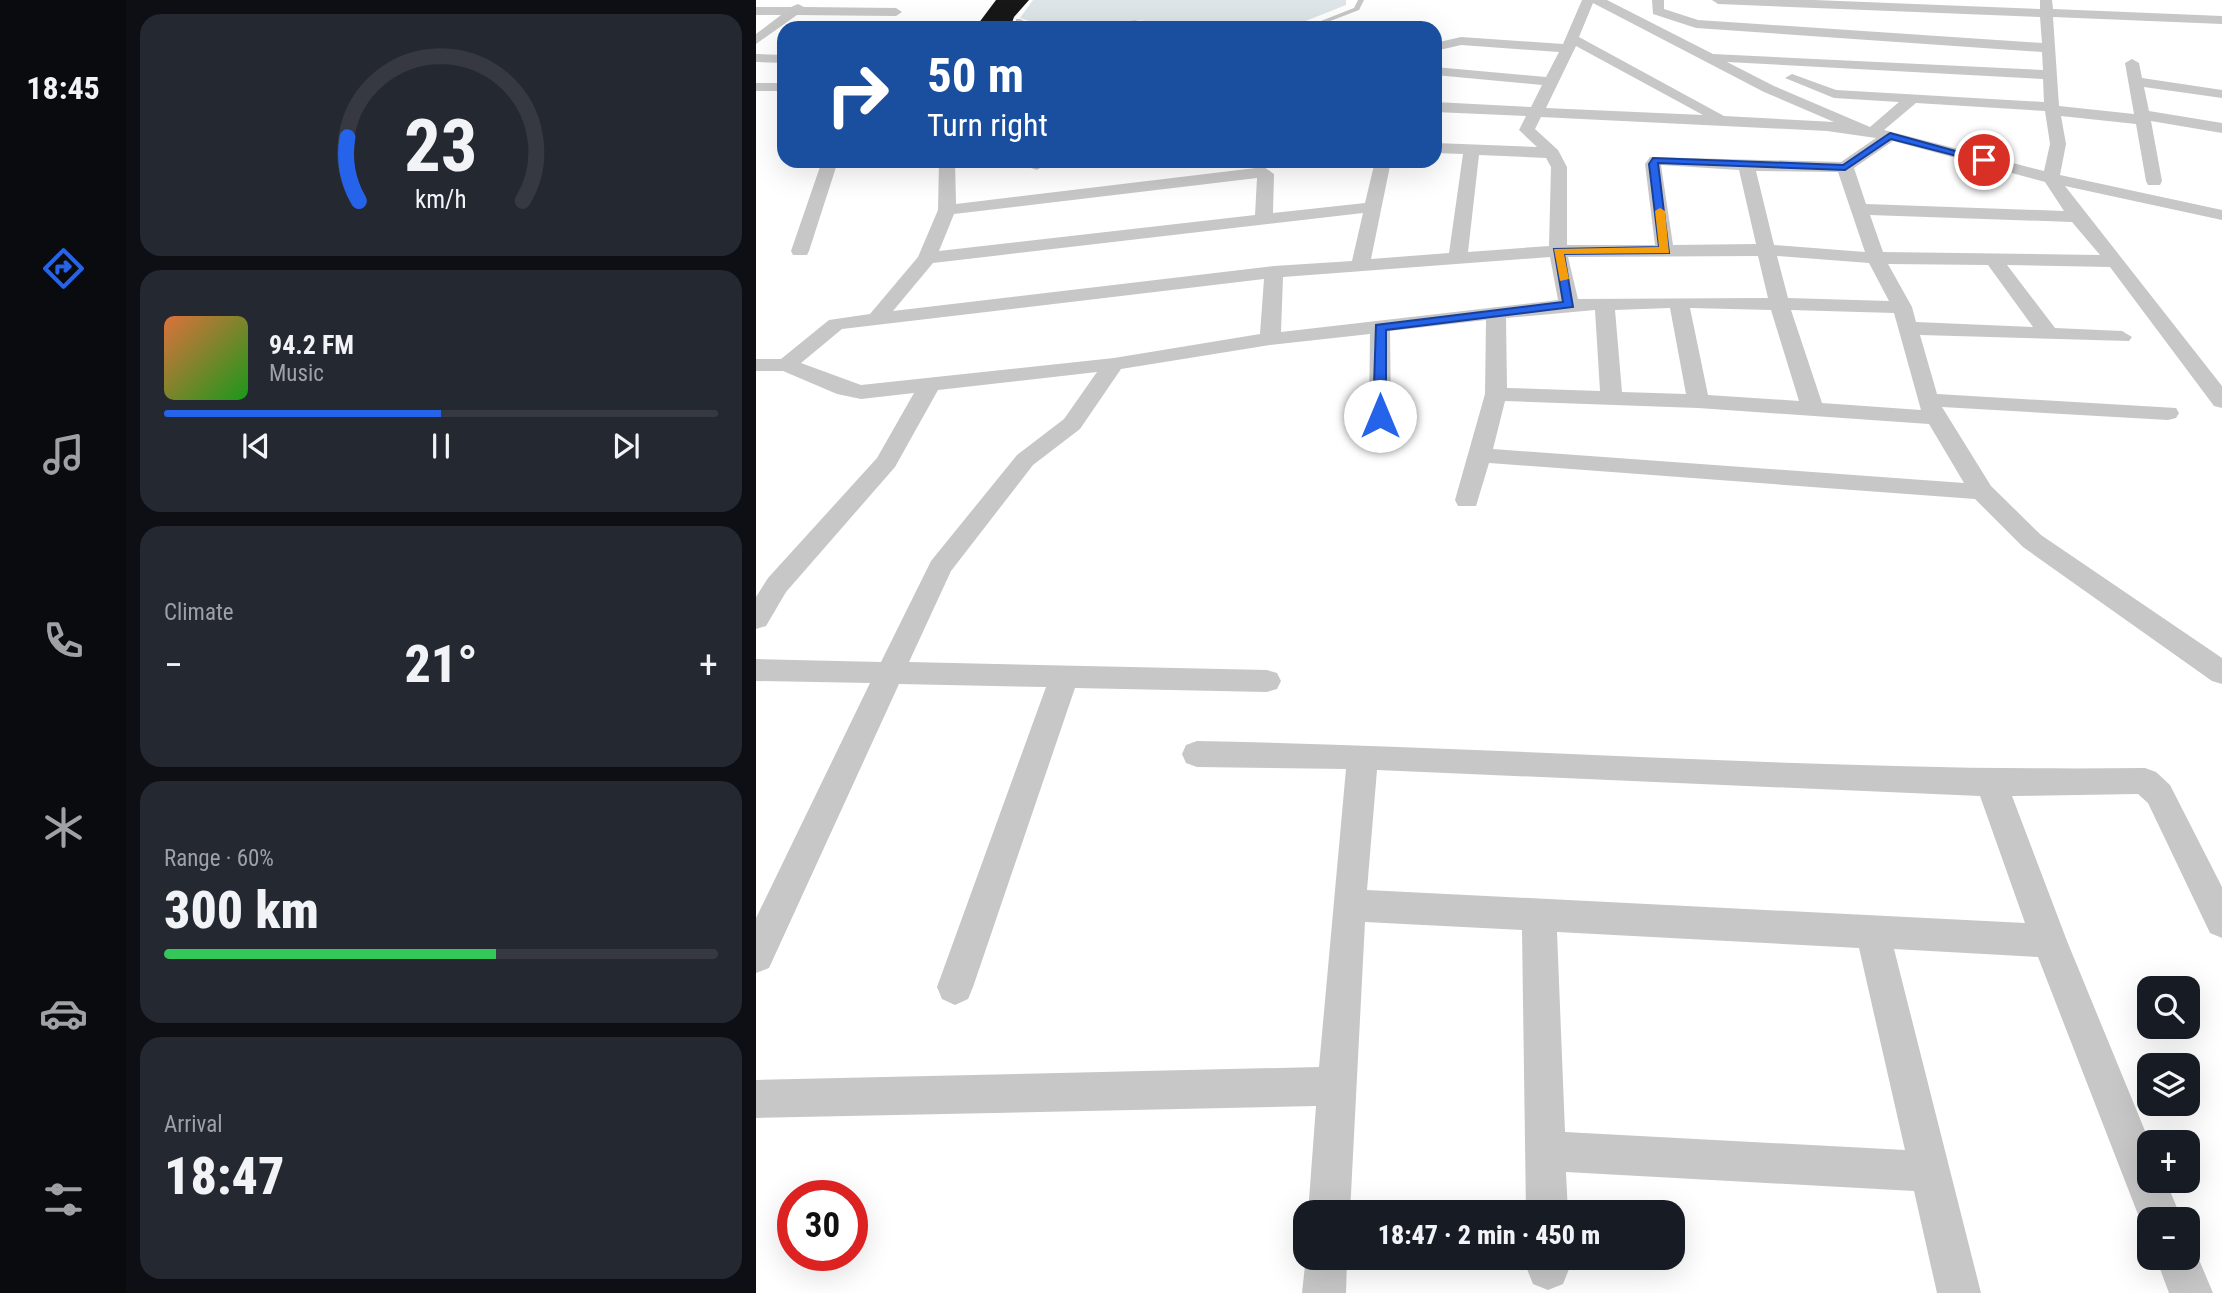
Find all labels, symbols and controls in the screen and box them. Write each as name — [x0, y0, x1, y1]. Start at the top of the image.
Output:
text: 50 m — [927, 47, 1024, 104]
icon: right — [812, 49, 903, 140]
text: 18:45 — [26, 69, 100, 107]
text: 23 — [404, 103, 478, 189]
text: Turn right — [927, 106, 1048, 144]
pin — [1954, 130, 2014, 190]
icon: arrive — [1965, 141, 2003, 179]
text: km/h — [415, 185, 467, 214]
icon: directions — [39, 244, 88, 293]
text: 94.2 FM — [269, 330, 354, 360]
text: Music — [269, 360, 324, 387]
position arrow — [1343, 379, 1417, 453]
icon: previous — [237, 427, 275, 465]
icon: pause — [422, 427, 460, 465]
icon: next — [607, 427, 645, 465]
icon: music — [39, 430, 88, 479]
text: Climate — [164, 599, 234, 626]
icon: phone — [39, 616, 88, 665]
text: 21° — [404, 634, 478, 695]
text: − — [164, 643, 183, 687]
text: + — [699, 643, 718, 687]
icon: climate — [39, 803, 88, 852]
text: Range · 60% — [164, 845, 274, 872]
text: 300 km — [164, 880, 319, 941]
map controls — [2137, 976, 2200, 1270]
button: search — [2137, 976, 2200, 1039]
icon: car — [39, 989, 88, 1038]
button: layers — [2137, 1053, 2200, 1116]
text: Arrival — [164, 1111, 223, 1138]
button: + — [2137, 1130, 2200, 1193]
text: 18:47 — [164, 1146, 284, 1207]
icon: filters — [39, 1175, 88, 1224]
speed limit sign: 30 — [777, 1180, 868, 1271]
button: − — [2137, 1207, 2200, 1270]
text: 18:47 · 2 min · 450 m — [1378, 1220, 1600, 1250]

